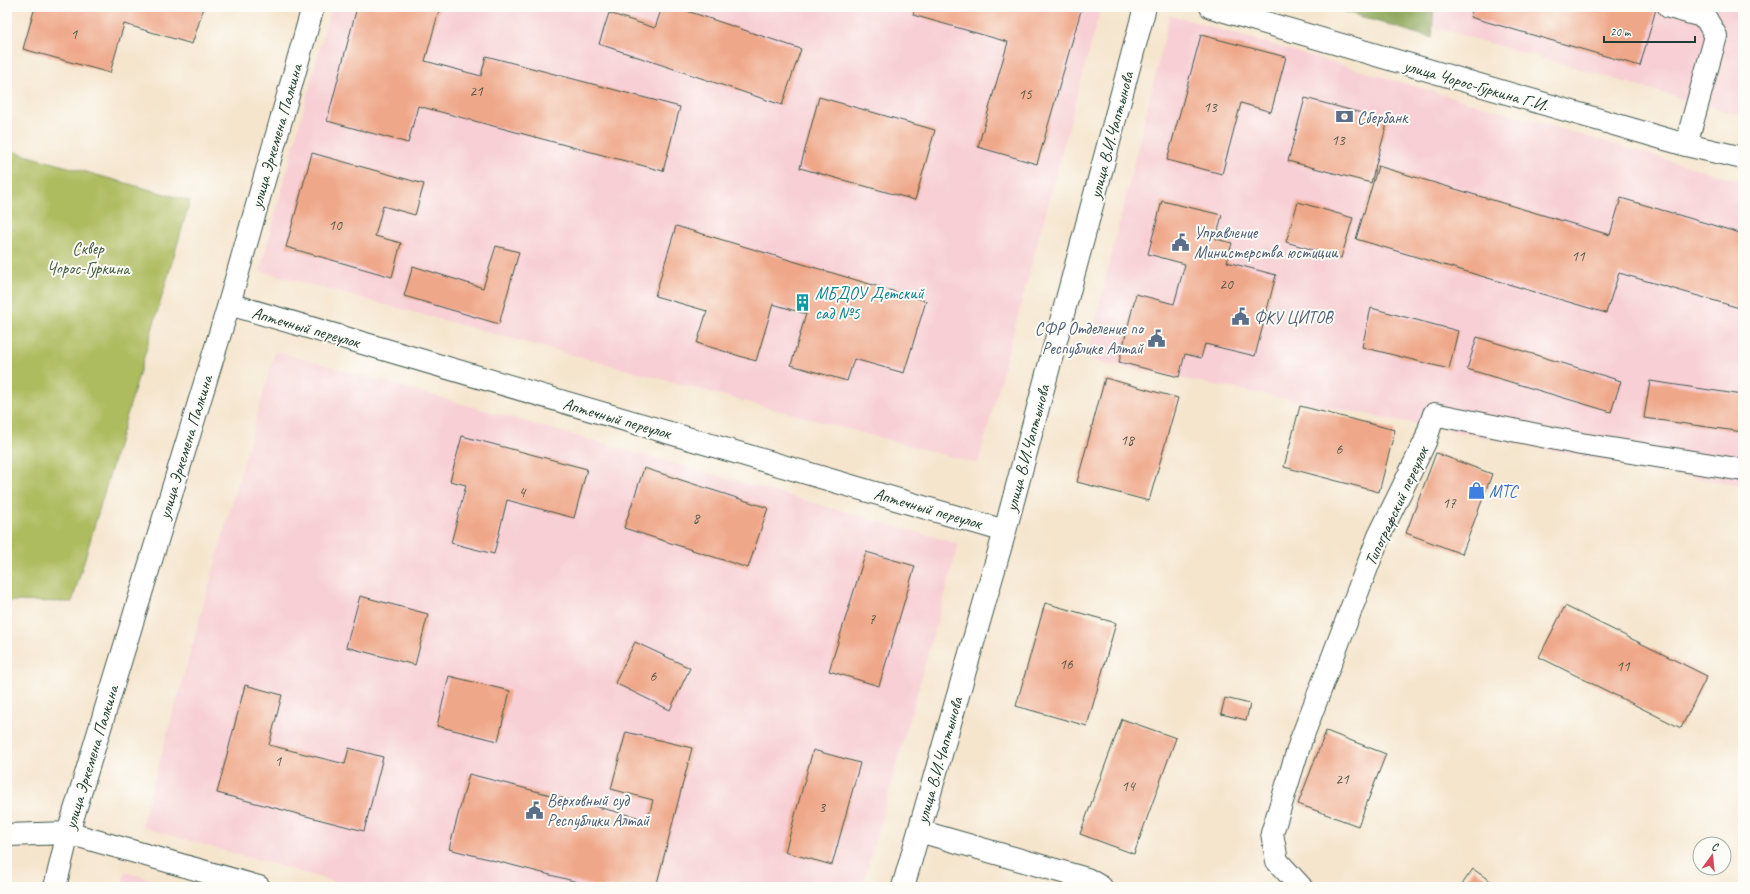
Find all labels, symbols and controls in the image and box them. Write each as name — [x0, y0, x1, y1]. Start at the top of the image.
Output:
scale bar — [1604, 18, 1695, 44]
text: 20 m — [1610, 24, 1632, 40]
house number: 1 — [71, 25, 79, 44]
street label: улица Чорос-Гуркина Г.И. — [1401, 55, 1551, 116]
street label: улица Эркемена Палкина — [246, 60, 308, 211]
street label: улица В.И.Чаптынова — [1084, 68, 1139, 202]
house number: 21 — [469, 82, 484, 101]
house number: 15 — [1018, 85, 1033, 104]
house number: 13 — [1203, 98, 1218, 117]
bank icon: Сбербанк — [1334, 107, 1354, 127]
place label: Сбербанк — [1357, 107, 1409, 128]
house number: 13 — [1331, 131, 1346, 150]
house number: 10 — [328, 216, 343, 235]
place label: Управление Министерства юстиции — [1194, 222, 1339, 263]
public building icon: Управление Министерства юстиции — [1171, 232, 1191, 252]
park label: Сквер Чорос-Гуркина — [47, 238, 131, 279]
house number: 11 — [1571, 247, 1586, 266]
house number: 20 — [1219, 275, 1234, 294]
place label: МБДОУ Детский сад №5 — [815, 283, 925, 324]
building icon: МБДОУ Детский сад №5 — [792, 293, 812, 313]
street label: Аптечный переулок — [250, 302, 364, 353]
public building icon: ФКУ ЦИТОВ — [1231, 307, 1251, 327]
place label: ФКУ ЦИТОВ — [1254, 307, 1334, 328]
place label: СФР Отделение по Республике Алтай — [1035, 318, 1145, 359]
public building icon: СФР Отделение по Республике Алтай — [1146, 328, 1166, 348]
street label: улица Эркемена Палкина — [153, 371, 218, 522]
street label: улица В.И.Чаптынова — [1000, 381, 1055, 515]
street label: Аптечный переулок — [561, 393, 675, 444]
house number: 18 — [1120, 431, 1135, 450]
house number: 6 — [1336, 440, 1344, 459]
street label: Типографский переулок — [1360, 442, 1434, 569]
shop icon: МТС — [1466, 481, 1486, 501]
place label: МТС — [1489, 481, 1519, 502]
house number: 4 — [519, 483, 527, 502]
street label: Аптечный переулок — [872, 483, 986, 534]
house number: 17 — [1442, 494, 1457, 513]
house number: 8 — [693, 509, 701, 528]
house number: 7 — [869, 610, 877, 629]
house number: 16 — [1059, 655, 1074, 674]
house number: 11 — [1616, 657, 1631, 676]
house number: 6 — [650, 667, 658, 686]
street label: улица Эркемена Палкина — [59, 681, 124, 832]
street label: улица В.И.Чаптынова — [911, 694, 968, 826]
house number: 1 — [275, 752, 283, 771]
house number: 21 — [1335, 770, 1350, 789]
house number: 14 — [1121, 777, 1136, 796]
place label: Верховный суд Республики Алтай — [547, 790, 650, 831]
house number: 3 — [819, 798, 827, 817]
public building icon: Верховный суд Республики Алтай — [524, 800, 544, 820]
north arrow — [1692, 836, 1732, 876]
text: С — [1710, 839, 1721, 854]

